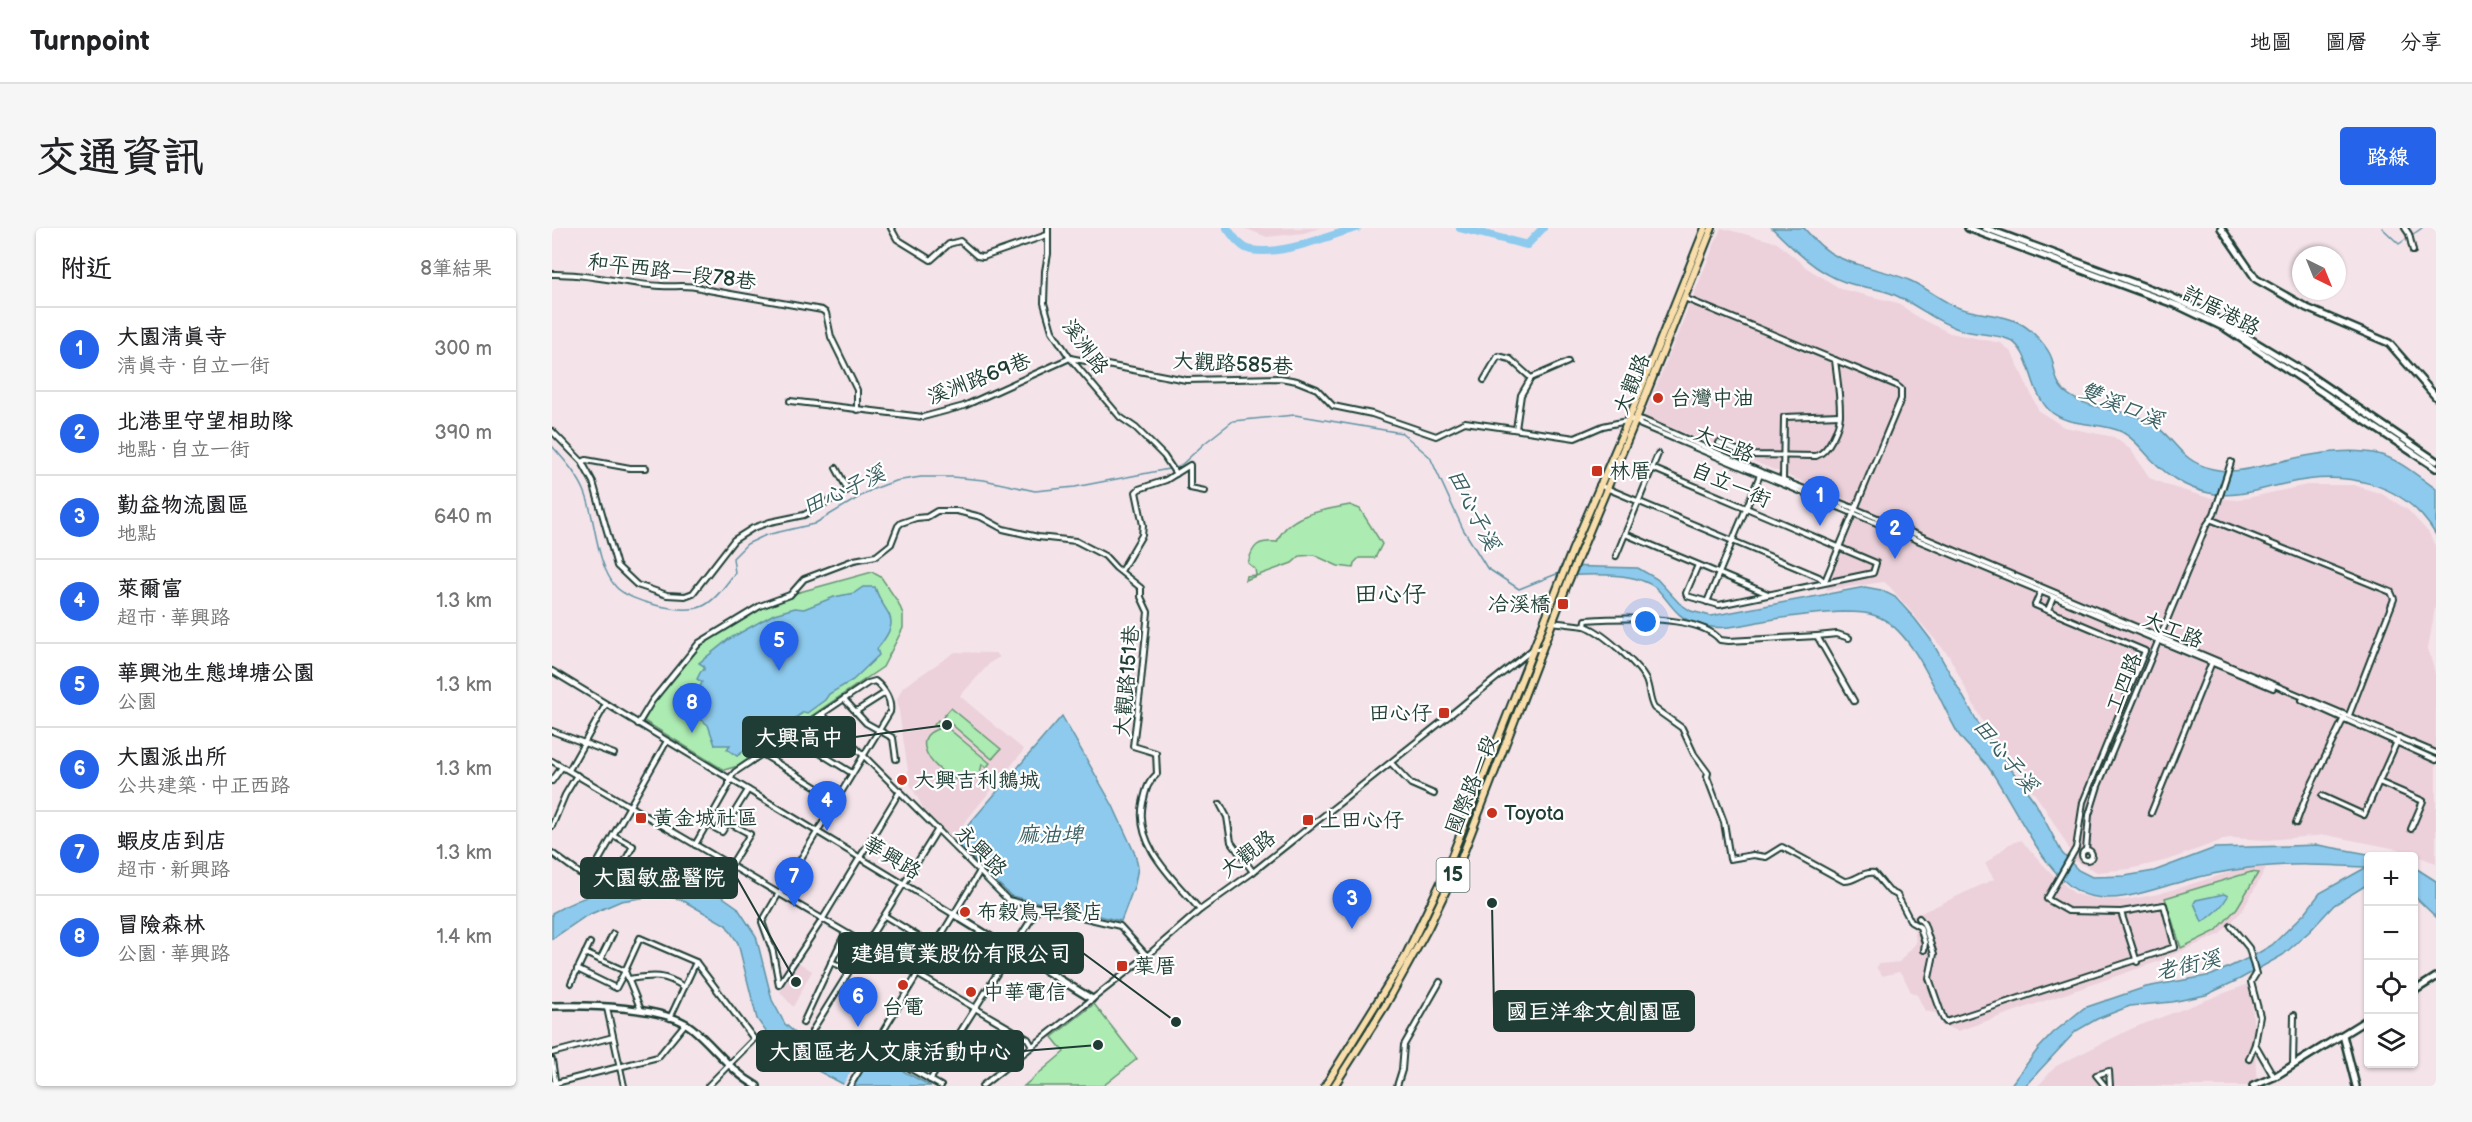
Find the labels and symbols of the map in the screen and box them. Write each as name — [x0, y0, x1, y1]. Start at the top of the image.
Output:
north arrow — [2292, 246, 2346, 300]
street label: 和平西路一段78巷 — [586, 249, 758, 295]
street label: 許厝港路 — [2178, 281, 2264, 341]
street label: 溪洲路 — [1056, 314, 1114, 380]
street label: 溪洲路69巷 — [924, 348, 1034, 410]
street label: 大觀路585巷 — [1172, 348, 1294, 380]
street label: 大觀路 — [1609, 350, 1655, 418]
water label: 雙溪口溪 — [2075, 377, 2168, 435]
place label: 台灣中油 — [1670, 386, 1754, 411]
marker: 台灣中油 — [1651, 391, 1665, 405]
street label: 大工路 — [1690, 420, 1758, 468]
street label: 自立一街 — [1687, 457, 1775, 513]
place label: 林厝 — [1609, 459, 1651, 484]
water label: 田心子溪 — [798, 460, 890, 522]
marker: 林厝 — [1590, 464, 1604, 478]
water label: 田心子溪 — [1441, 465, 1505, 556]
pin: 1 — [1800, 476, 1840, 526]
pin: 2 — [1876, 510, 1914, 559]
district label: 田心仔 — [1354, 580, 1426, 609]
place label: 冾溪橋 — [1488, 592, 1551, 617]
marker: 冾溪橋 — [1556, 597, 1570, 611]
your location — [1631, 607, 1660, 636]
street label: 大工路 — [2139, 607, 2207, 653]
pin: 5 — [760, 622, 798, 671]
street label: 大觀路151巷 — [1110, 624, 1144, 738]
street label: 工四路 — [2101, 649, 2147, 717]
pin: 8 — [672, 684, 712, 733]
place label: 田心仔 — [1369, 701, 1432, 726]
marker: 田心仔 — [1437, 706, 1451, 720]
water label: 田心子溪 — [1967, 713, 2044, 799]
callout: 大興高中 — [743, 717, 855, 757]
text: 大興高中 — [755, 725, 843, 752]
street label: 國際路一段 — [1441, 732, 1503, 838]
place label: 大興吉利鵝城 — [914, 768, 1040, 793]
marker: 大興吉利鵝城 — [895, 773, 909, 787]
pin: 4 — [808, 782, 846, 831]
place label: Toyota — [1504, 801, 1564, 826]
place label: 黃金城社區 — [653, 806, 758, 831]
marker: Toyota — [1485, 806, 1499, 820]
place label: 上田心仔 — [1320, 808, 1404, 833]
marker: 黃金城社區 — [634, 811, 648, 825]
marker: 上田心仔 — [1301, 813, 1315, 827]
street label: 永興路 — [950, 820, 1012, 882]
water label: 麻油埤 — [1017, 822, 1085, 849]
street label: 大觀路 — [1215, 825, 1281, 883]
street label: 華興路 — [859, 831, 925, 885]
callout: 大園敏盛醫院 — [581, 858, 737, 898]
pin: 7 — [774, 858, 814, 907]
road number: 15 — [1436, 858, 1470, 892]
text: 大園敏盛醫院 — [593, 865, 725, 892]
pin: 3 — [1332, 880, 1372, 929]
place label: 布穀鳥早餐店 — [977, 900, 1103, 925]
marker: 布穀鳥早餐店 — [958, 905, 972, 919]
callout: 建錩實業股份有限公司 — [839, 933, 1083, 973]
text: 建錩實業股份有限公司 — [851, 941, 1071, 968]
water label: 老街溪 — [2153, 945, 2224, 987]
place label: 葉厝 — [1134, 954, 1176, 979]
marker: 葉厝 — [1115, 959, 1129, 973]
pin: 6 — [838, 978, 878, 1027]
marker: 台電 — [896, 978, 910, 992]
place label: 中華電信 — [983, 980, 1067, 1005]
marker: 中華電信 — [964, 985, 978, 999]
callout: 國巨洋傘文創園區 — [1494, 991, 1694, 1031]
place label: 台電 — [882, 995, 924, 1020]
text: 國巨洋傘文創園區 — [1506, 999, 1682, 1026]
callout: 大園區老人文康活動中心 — [757, 1031, 1023, 1071]
text: 大園區老人文康活動中心 — [769, 1039, 1011, 1066]

